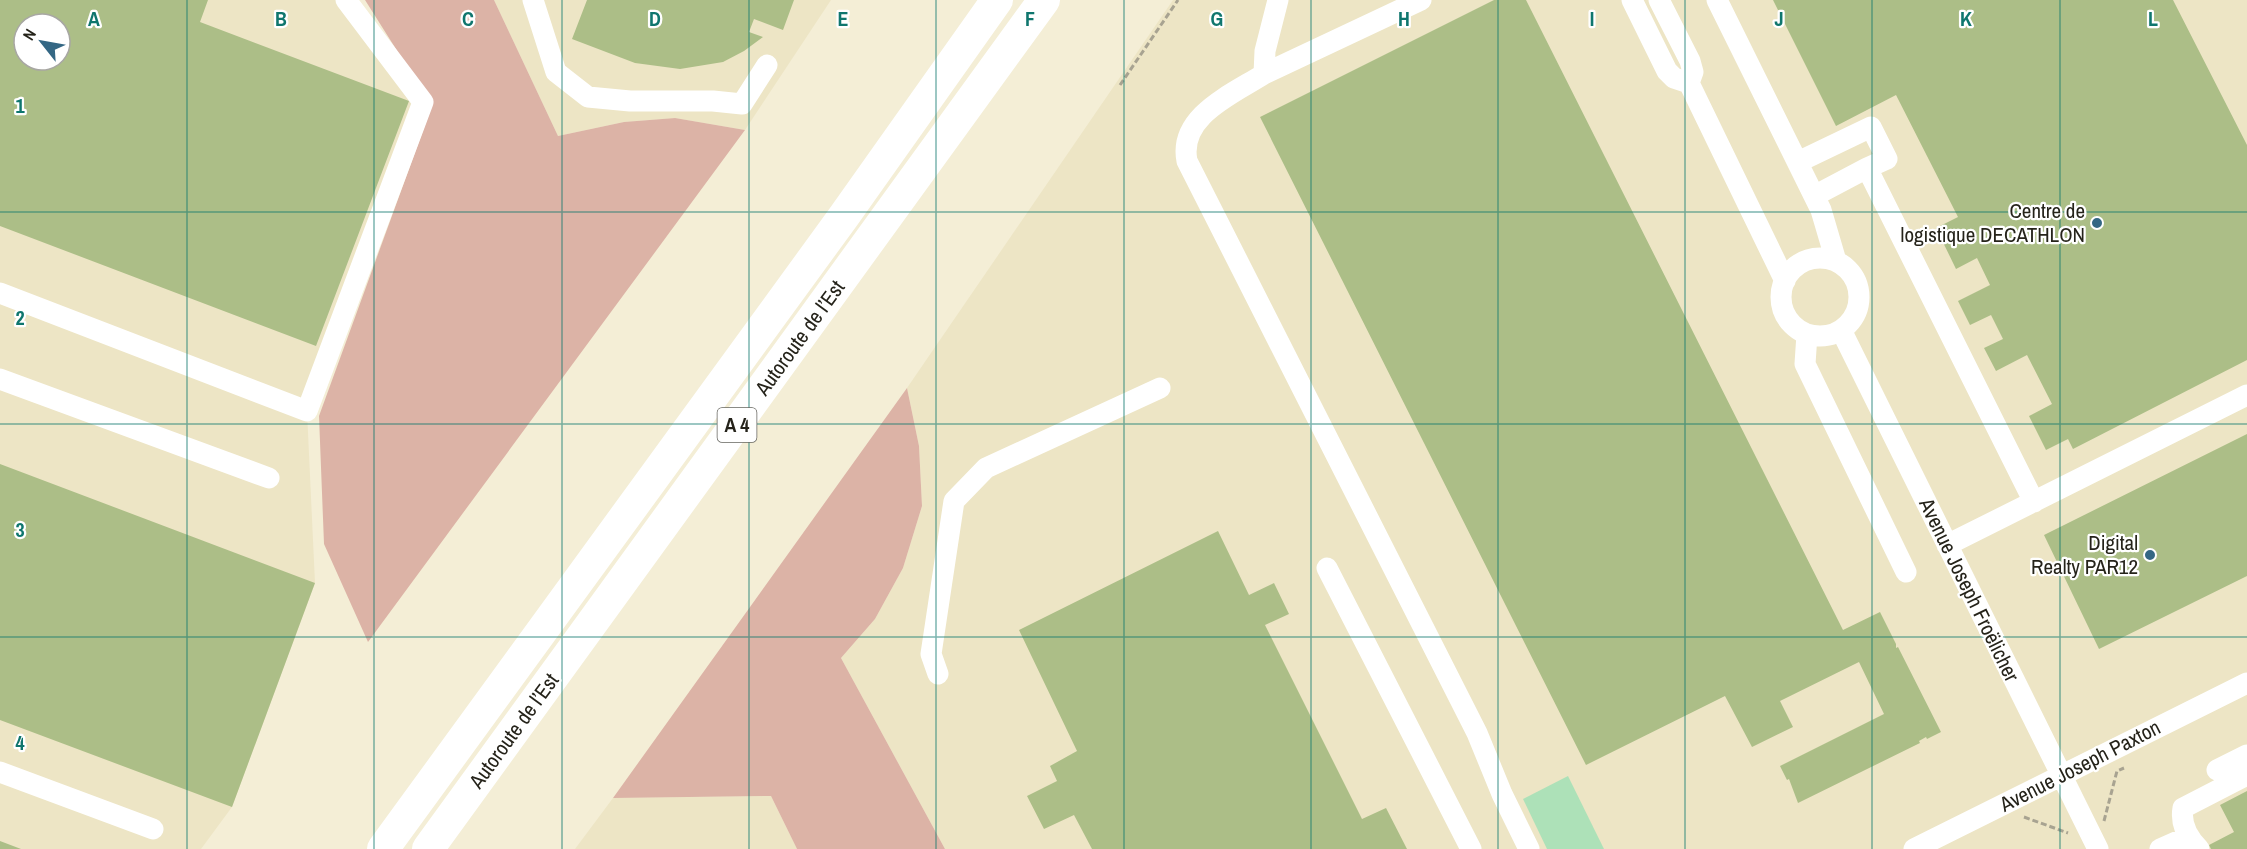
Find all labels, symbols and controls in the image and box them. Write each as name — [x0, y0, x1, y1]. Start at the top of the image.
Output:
text: A — [88, 5, 100, 32]
text: B — [275, 5, 287, 32]
text: C — [462, 5, 474, 32]
text: D — [649, 5, 661, 32]
text: E — [838, 5, 849, 32]
text: F — [1025, 5, 1035, 32]
text: G — [1211, 5, 1223, 32]
text: H — [1398, 5, 1410, 32]
text: I — [1590, 5, 1594, 32]
text: J — [1774, 5, 1784, 32]
text: K — [1960, 5, 1972, 32]
text: L — [2148, 5, 2158, 32]
north arrow — [12, 12, 72, 72]
text: N — [17, 25, 41, 44]
text: 1 — [15, 92, 25, 119]
place label: Centre de logistique DECATHLON — [1901, 196, 2085, 249]
marker: Centre de logistique DECATHLON — [2090, 216, 2104, 230]
street label: Autoroute de l’Est — [747, 274, 851, 402]
text: 2 — [15, 304, 25, 331]
road number: A 4 — [718, 408, 756, 442]
street label: Avenue Joseph Froëlicher — [1912, 492, 2027, 687]
text: 3 — [15, 516, 25, 543]
place label: Digital Realty PAR12 — [2031, 528, 2138, 581]
marker: Digital Realty PAR12 — [2143, 548, 2157, 562]
street label: Autoroute de l’Est — [461, 667, 565, 795]
street label: Avenue Joseph Paxton — [1994, 712, 2165, 819]
text: 4 — [15, 729, 25, 756]

